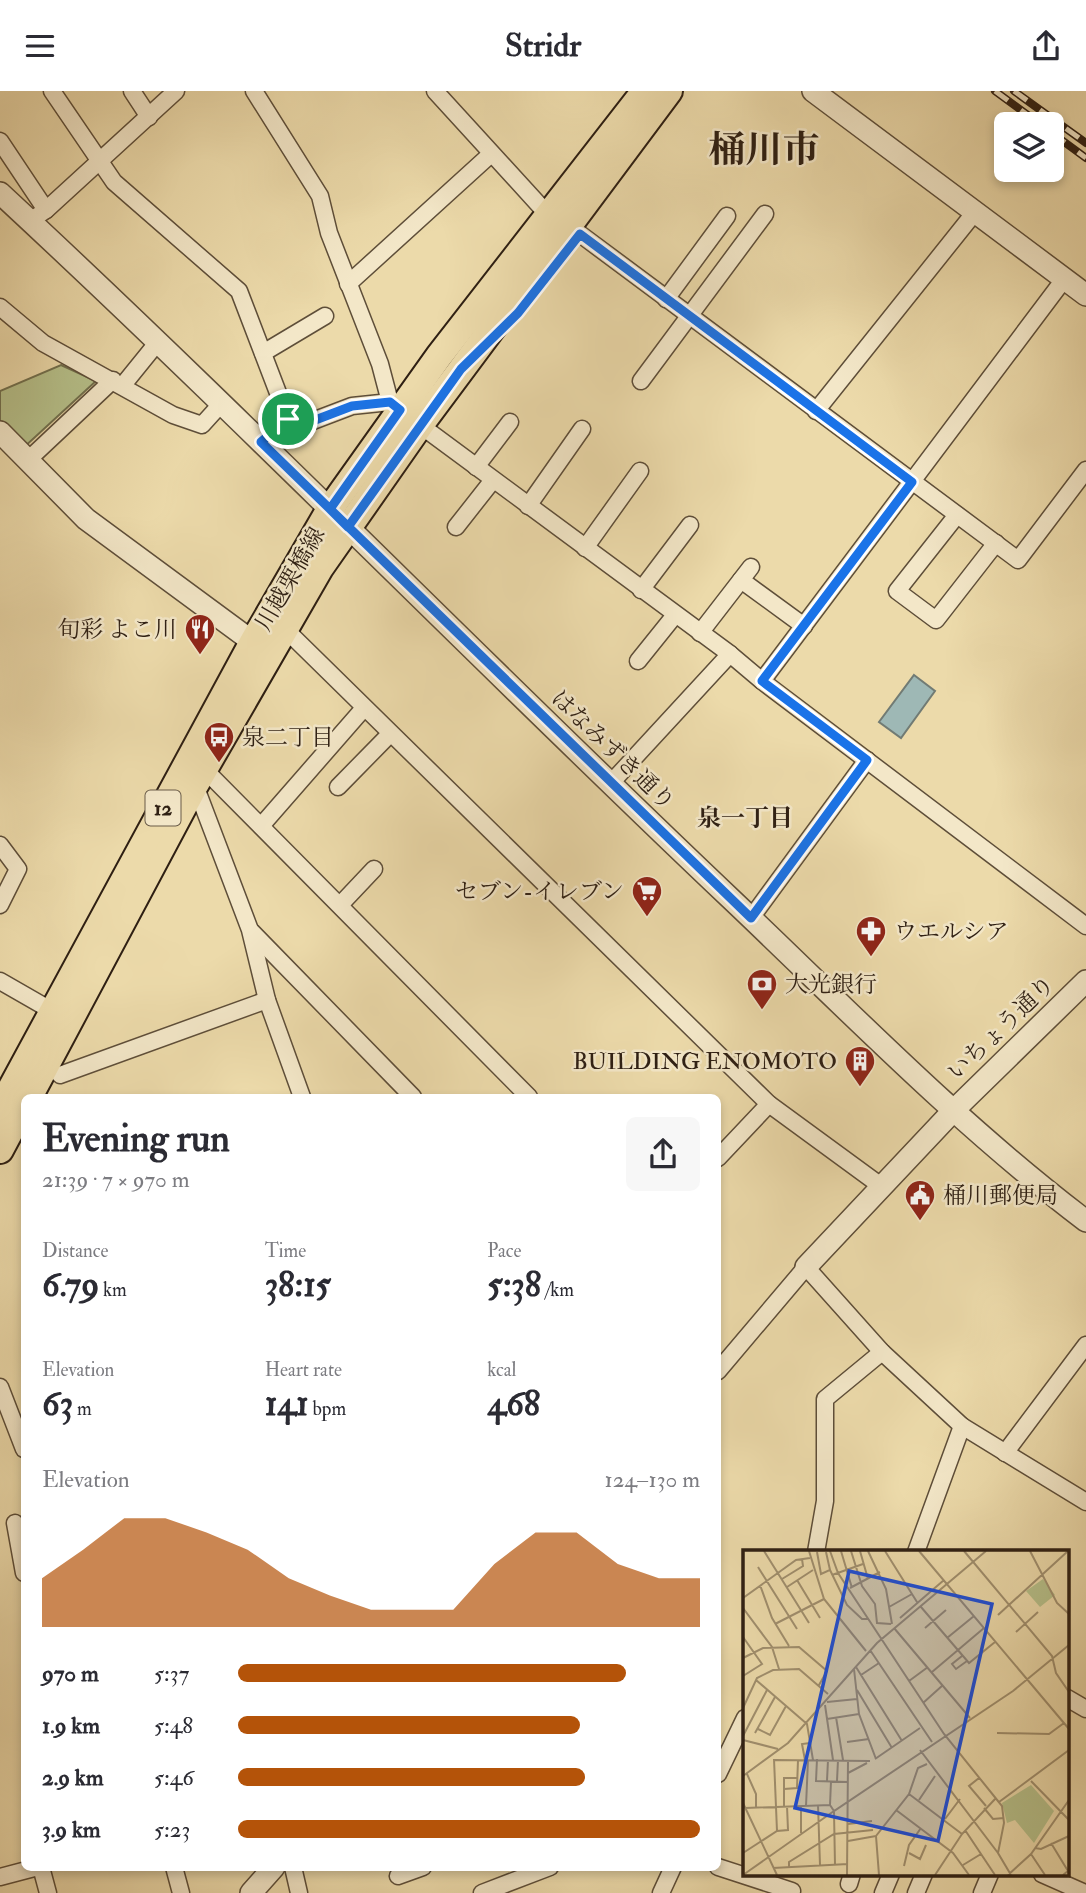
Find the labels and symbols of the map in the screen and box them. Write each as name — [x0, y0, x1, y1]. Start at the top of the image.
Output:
district label: 桶川市 — [709, 127, 820, 174]
pin — [258, 389, 318, 449]
street label: 川越栗橋線 — [249, 522, 331, 636]
restaurant icon: 旬彩 よこ川 — [183, 612, 217, 656]
place label: 旬彩 よこ川 — [57, 615, 177, 644]
street label: はなみずき通り — [545, 684, 681, 816]
bus stop icon: 泉二丁目 — [202, 720, 236, 764]
place label: 泉二丁目 — [242, 723, 334, 752]
road number: 12 — [146, 791, 180, 825]
district label: 泉一丁目 — [697, 803, 793, 834]
supermarket icon: セブン-イレブン — [630, 874, 664, 918]
place label: セブン-イレブン — [455, 877, 624, 906]
pharmacy icon: ウエルシア — [854, 914, 888, 958]
place label: ウエルシア — [894, 917, 1008, 946]
bank icon: 大光銀行 — [745, 967, 779, 1011]
place label: 大光銀行 — [785, 970, 877, 999]
street label: いちょう通り — [941, 970, 1061, 1086]
building icon: BUILDING ENOMOTO — [843, 1044, 877, 1088]
place label: BUILDING ENOMOTO — [573, 1047, 837, 1076]
public building icon: 桶川郵便局 — [903, 1178, 937, 1222]
place label: 桶川郵便局 — [943, 1181, 1058, 1210]
inset map — [743, 1550, 1068, 1875]

